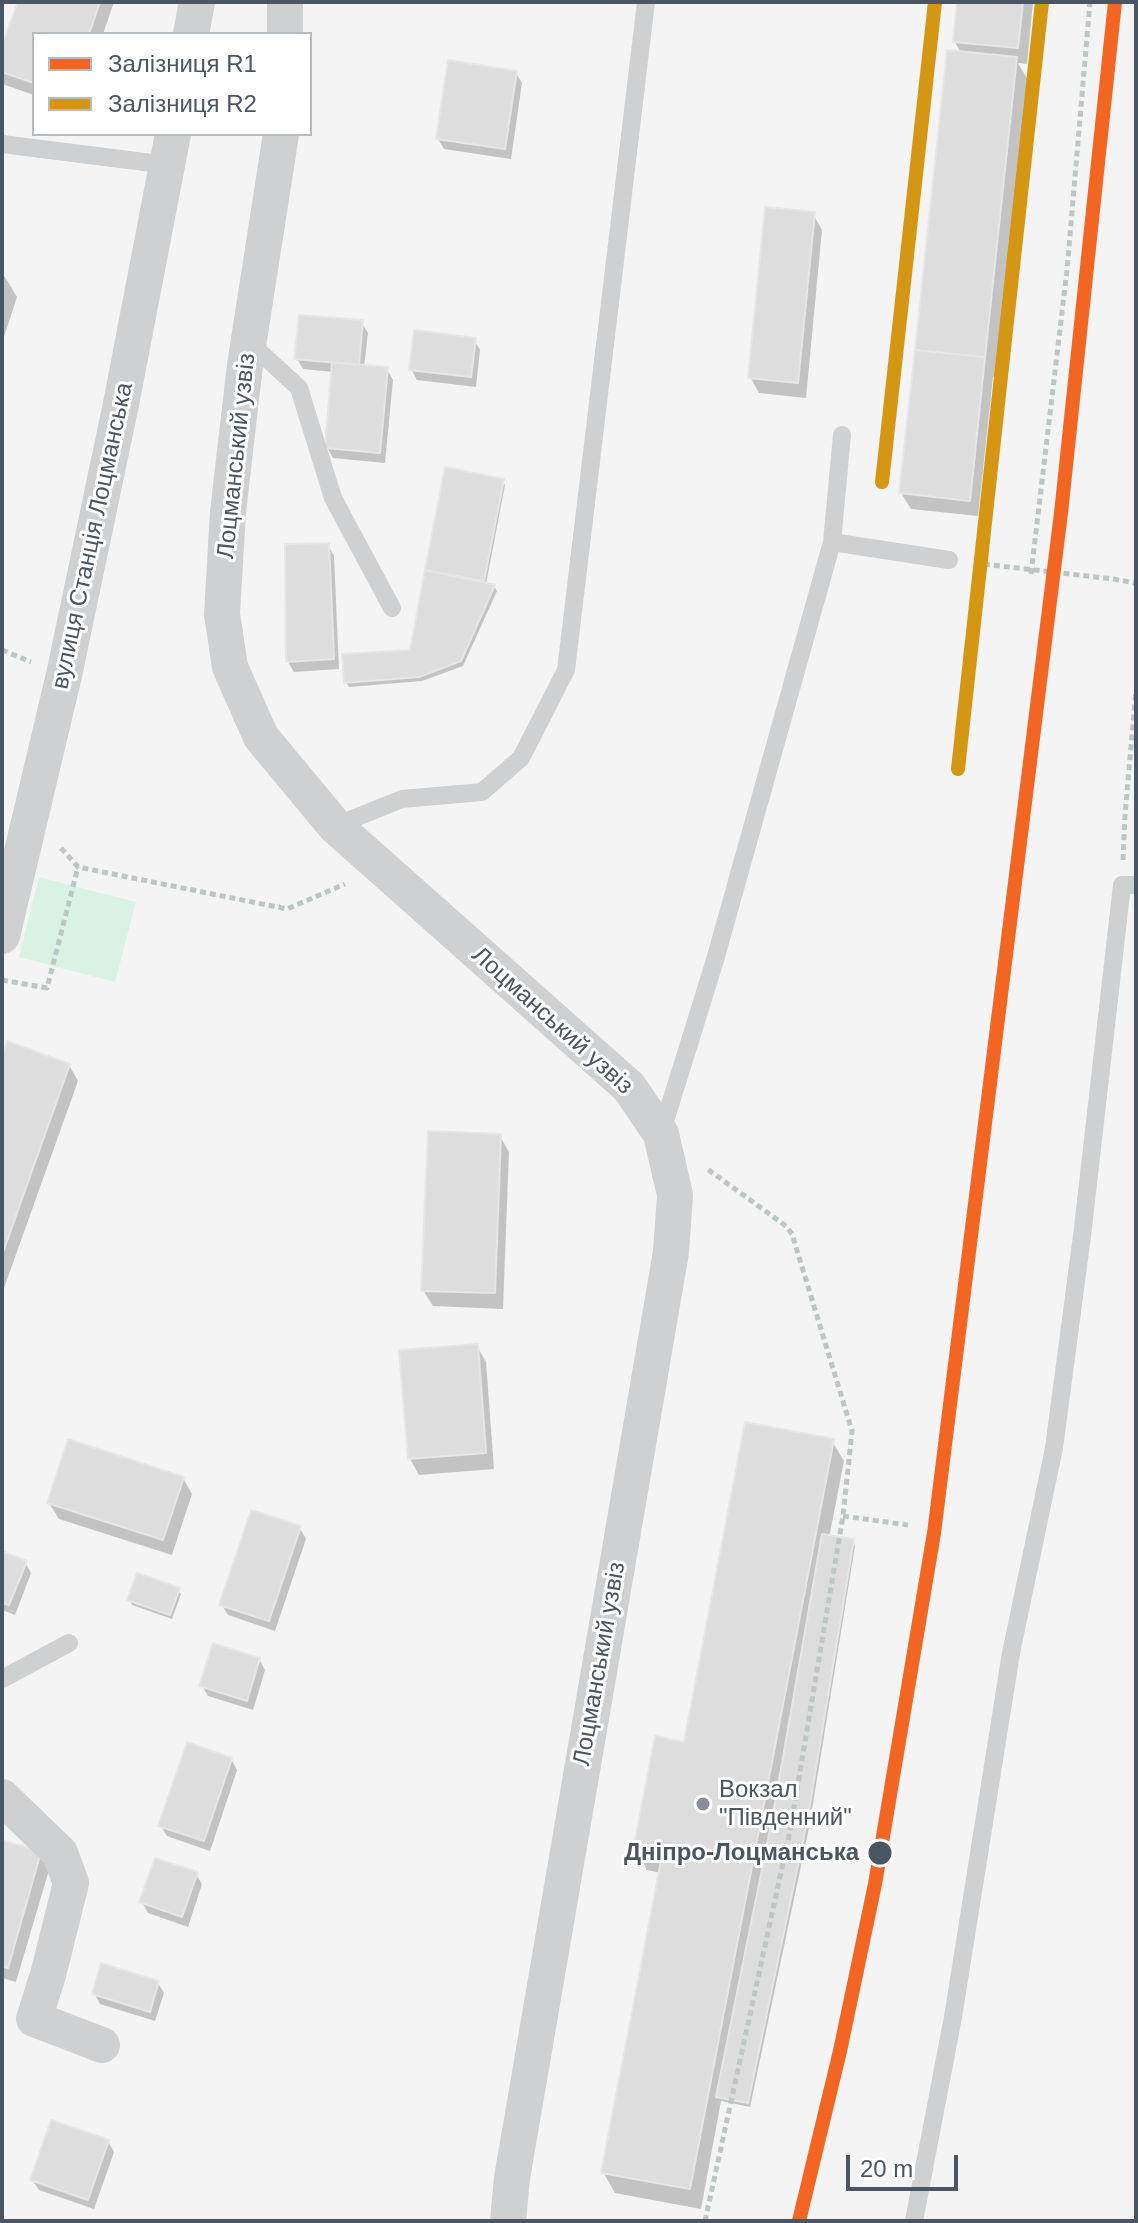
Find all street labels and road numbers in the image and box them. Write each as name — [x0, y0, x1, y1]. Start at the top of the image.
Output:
street label: Лоцманський узвіз — [212, 352, 262, 560]
street label: вулиця Станція Лоцманська — [46, 380, 140, 692]
street label: Лоцманський узвіз — [466, 941, 638, 1101]
street label: Лоцманський узвіз — [568, 1560, 632, 1768]

